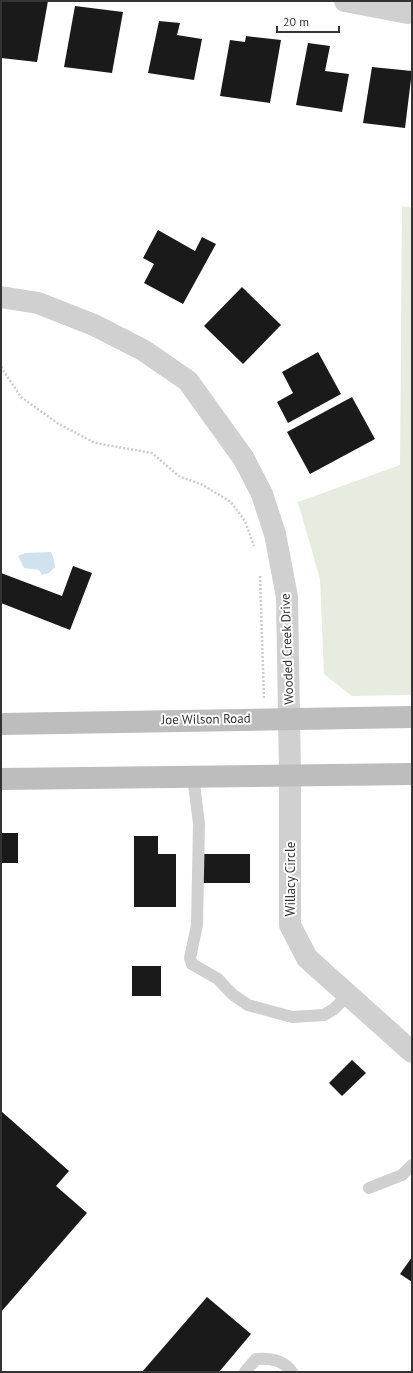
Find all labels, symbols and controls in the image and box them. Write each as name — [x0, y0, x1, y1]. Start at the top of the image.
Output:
scale bar — [277, 8, 339, 34]
text: 20 m — [283, 14, 309, 29]
street label: Wooded Creek Drive — [277, 593, 297, 705]
street label: Joe Wilson Road — [160, 710, 251, 728]
street label: Willacy Circle — [282, 842, 299, 916]

